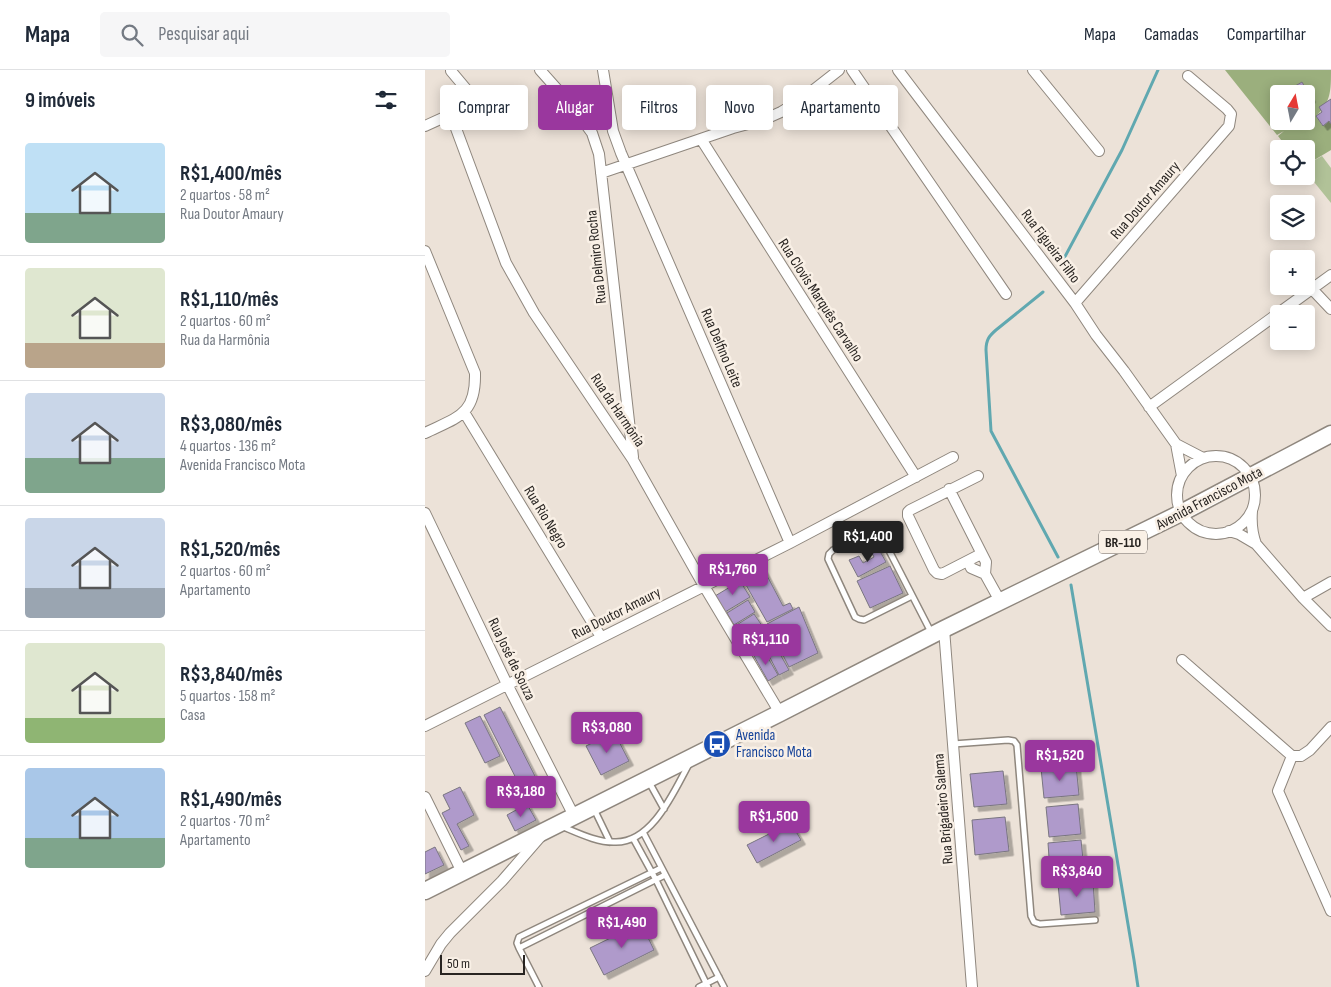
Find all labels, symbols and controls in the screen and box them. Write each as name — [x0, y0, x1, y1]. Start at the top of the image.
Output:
search box — [100, 12, 450, 57]
text: Mapa — [25, 20, 70, 49]
icon: search — [118, 21, 146, 49]
text: Pesquisar aqui — [158, 23, 249, 46]
text: Mapa — [1084, 24, 1116, 45]
text: Camadas — [1144, 24, 1199, 45]
text: Compartilhar — [1227, 24, 1306, 45]
chip: Comprar — [440, 85, 528, 130]
chip: Alugar — [538, 85, 612, 130]
chip: Filtros — [622, 85, 696, 130]
chip: Novo — [706, 85, 773, 130]
chip: Apartamento — [783, 85, 898, 130]
north arrow — [1270, 85, 1315, 130]
map controls — [1270, 85, 1315, 350]
icon: filters — [372, 86, 400, 114]
text: 9 imóveis — [25, 88, 95, 113]
button: locate — [1270, 140, 1315, 185]
street label: Rua Doutor Amaury — [1106, 157, 1185, 243]
text: R$1,400/mês — [180, 161, 282, 186]
icon: home — [65, 163, 125, 223]
text: 2 quartos · 58 m² — [180, 186, 270, 205]
button: layers — [1270, 195, 1315, 240]
text: Rua Doutor Amaury — [180, 205, 284, 224]
street label: Rua Figueira Filho — [1017, 206, 1085, 287]
street label: Rua Delmiro Rocha — [582, 209, 611, 305]
street label: Rua Clovis Marquês Carvalho — [774, 235, 867, 365]
button: + — [1270, 250, 1315, 295]
text: R$1,110/mês — [180, 287, 278, 312]
icon: home — [65, 288, 125, 348]
button: − — [1270, 305, 1315, 350]
street label: Rua Delfino Leite — [696, 306, 747, 390]
text: 2 quartos · 60 m² — [180, 312, 271, 331]
text: Rua da Harmônia — [180, 331, 270, 350]
street label: Rua da Harmônia — [586, 370, 649, 451]
text: R$3,080/mês — [180, 412, 282, 437]
icon: home — [65, 413, 125, 473]
text: 4 quartos · 136 m² — [180, 437, 276, 456]
text: Avenida Francisco Mota — [180, 456, 306, 475]
street label: Avenida Francisco Mota — [1152, 462, 1266, 535]
street label: Rua Rio Negro — [519, 483, 572, 552]
pin: R$1,400 — [822, 520, 914, 563]
text: R$1,400 — [843, 527, 893, 546]
road number: BR-110 — [1099, 531, 1147, 554]
text: R$1,520/mês — [180, 537, 280, 562]
icon: home — [65, 538, 125, 598]
pin: R$1,760 — [687, 554, 779, 596]
text: R$1,760 — [709, 560, 757, 579]
text: 2 quartos · 60 m² — [180, 562, 271, 581]
text: Apartamento — [180, 581, 251, 600]
street label: Rua Doutor Amaury — [569, 583, 664, 644]
street label: Rua José de Souza — [483, 615, 540, 704]
pin: R$1,110 — [720, 624, 812, 666]
text: R$1,110 — [743, 630, 789, 649]
text: R$3,840/mês — [180, 662, 283, 687]
icon: home — [65, 663, 125, 723]
text: 5 quartos · 158 m² — [180, 687, 276, 706]
text: Casa — [180, 706, 206, 725]
pin: R$3,080 — [561, 712, 653, 754]
text: R$3,080 — [582, 718, 632, 737]
place label: Avenida Francisco Mota — [735, 726, 812, 762]
bus stop icon: Avenida Francisco Mota — [702, 729, 732, 759]
pin: R$1,520 — [1014, 740, 1106, 782]
text: R$1,520 — [1036, 746, 1084, 765]
street label: Rua Brigadeiro Salema — [929, 753, 958, 865]
pin: R$3,180 — [475, 776, 567, 818]
text: R$3,180 — [497, 782, 545, 801]
text: R$1,490/mês — [180, 787, 282, 812]
icon: home — [65, 788, 125, 848]
pin: R$1,500 — [728, 800, 820, 843]
text: R$1,500 — [750, 807, 798, 826]
text: 2 quartos · 70 m² — [180, 812, 270, 831]
text: Apartamento — [180, 831, 251, 850]
pin: R$3,840 — [1031, 856, 1123, 898]
text: R$3,840 — [1052, 862, 1102, 881]
pin: R$1,490 — [576, 906, 668, 949]
text: R$1,490 — [597, 913, 647, 932]
scale bar — [440, 952, 525, 975]
text: 50 m — [447, 955, 470, 972]

